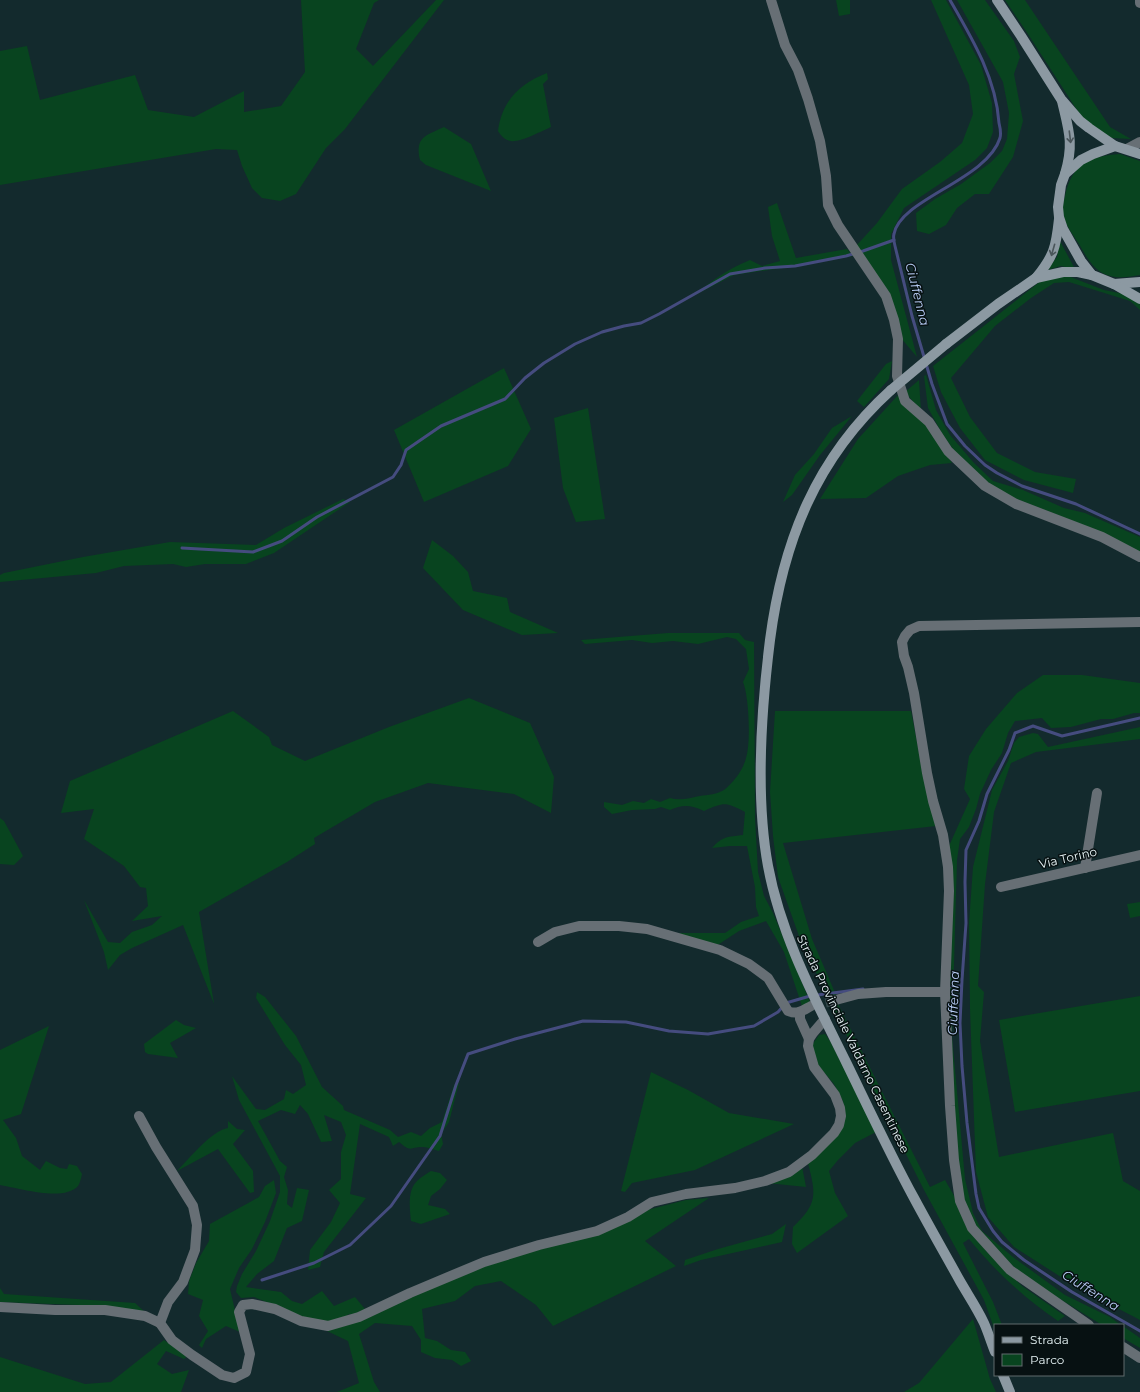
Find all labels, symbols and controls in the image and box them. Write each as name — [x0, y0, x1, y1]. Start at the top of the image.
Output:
one-way arrow — [1066, 130, 1073, 143]
one-way arrow — [1049, 244, 1056, 257]
water label: Ciuffenna — [902, 261, 934, 327]
street label: Via Torino — [1037, 844, 1098, 871]
street label: Strada Provinciale Valdarno Casentinese — [794, 932, 913, 1155]
water label: Ciuffenna — [944, 970, 962, 1036]
water label: Ciuffenna — [1059, 1266, 1123, 1314]
legend — [994, 1324, 1124, 1376]
text: Strada — [1030, 1332, 1069, 1347]
text: Parco — [1030, 1352, 1064, 1367]

